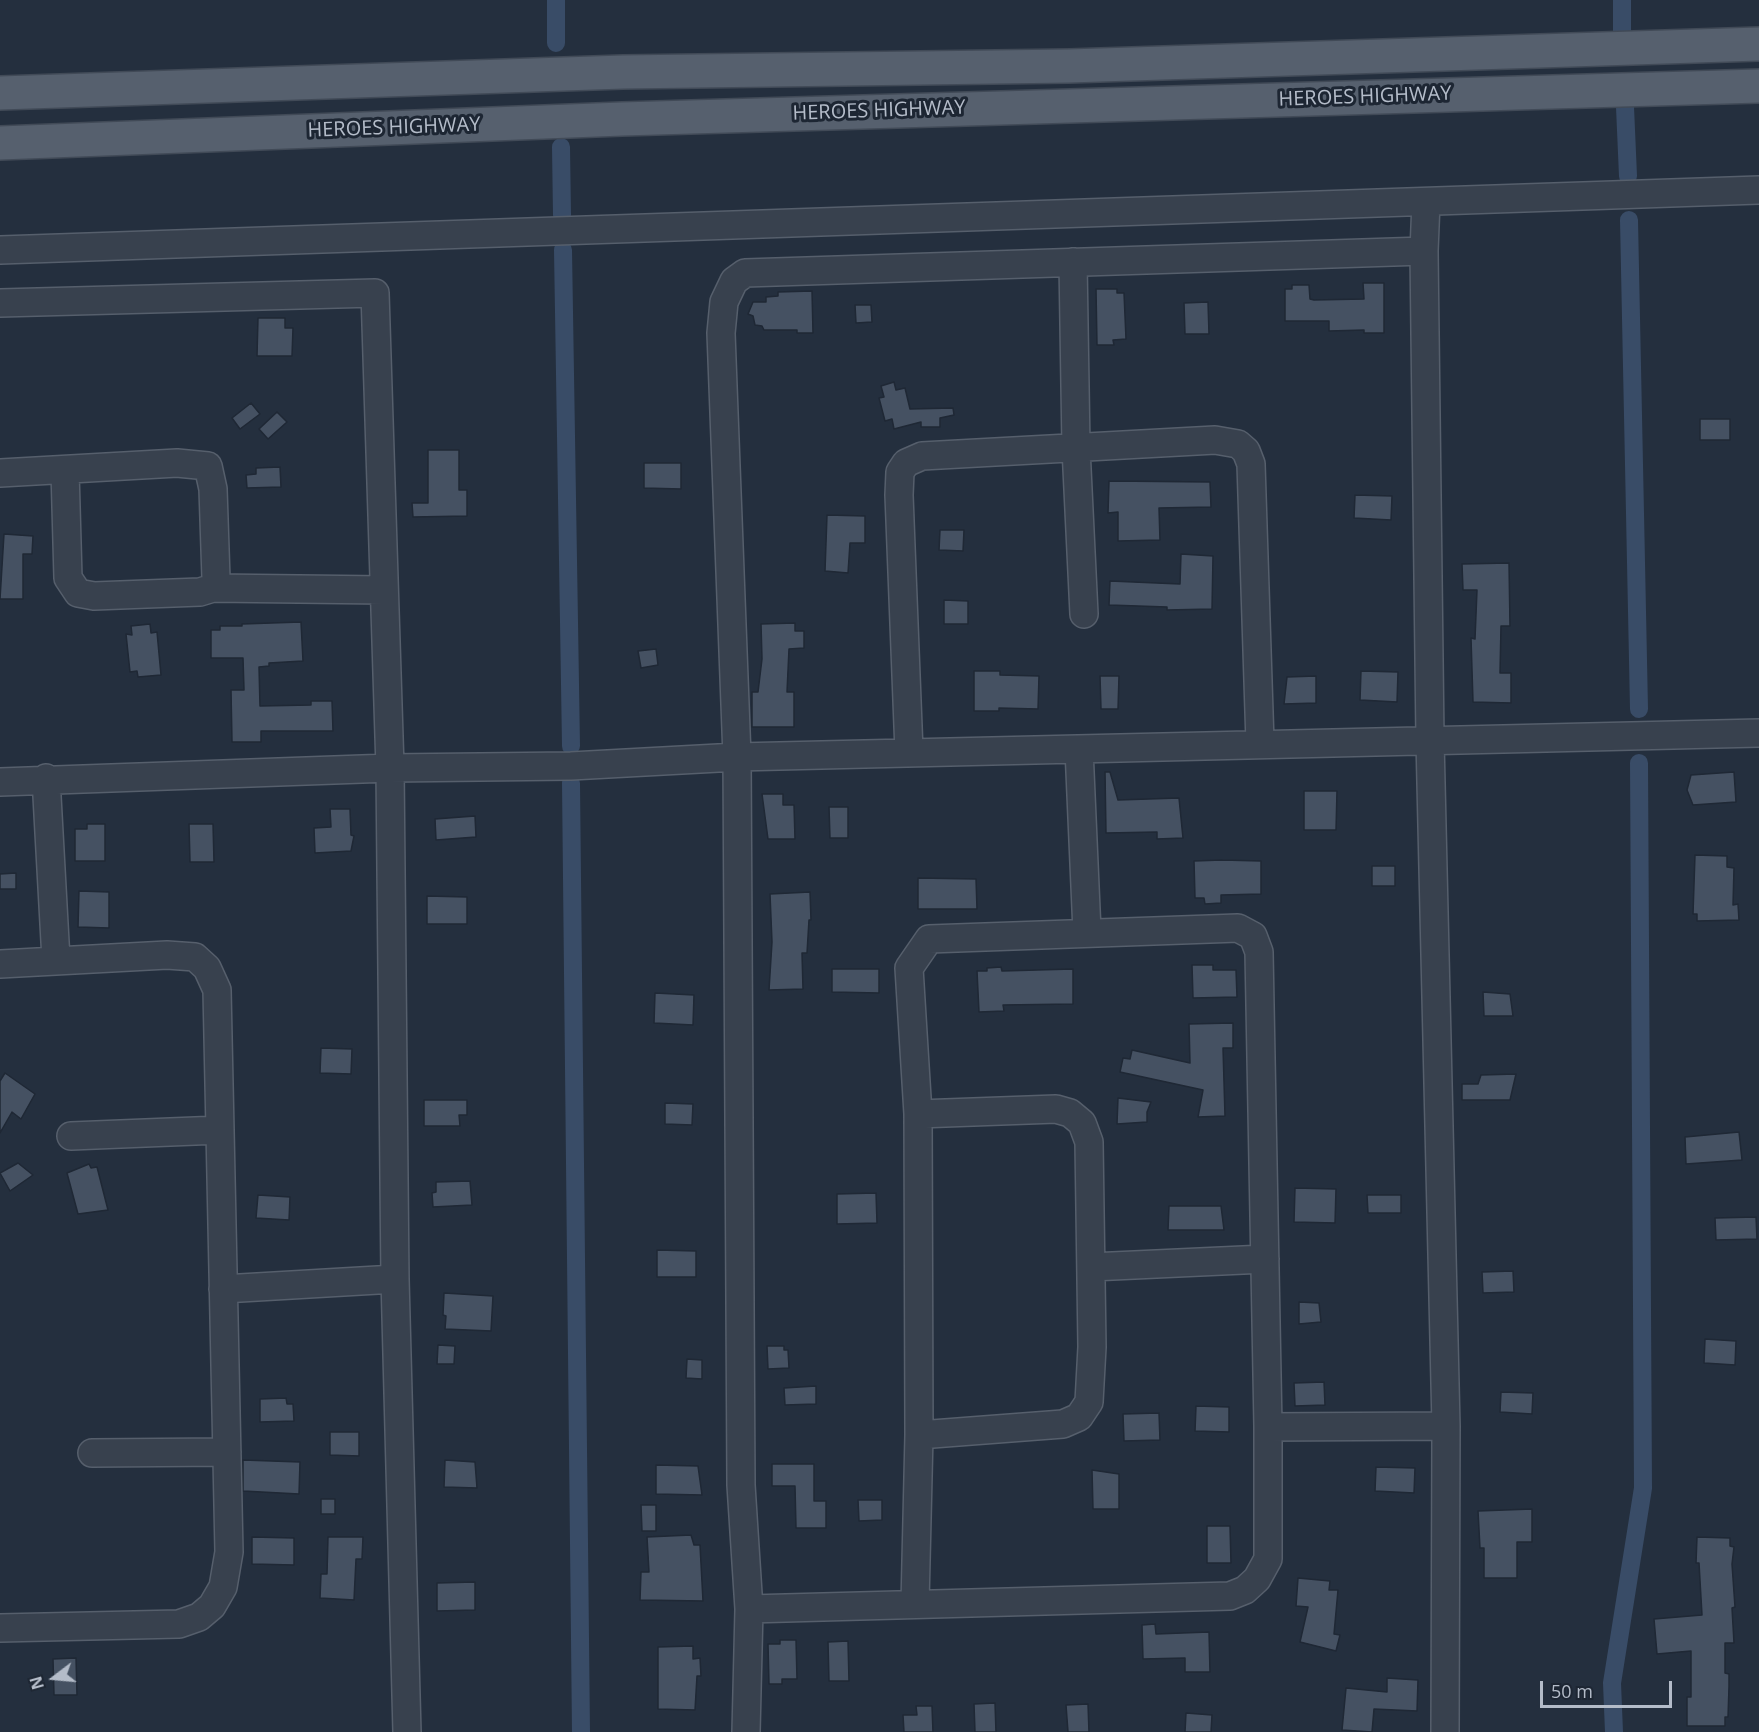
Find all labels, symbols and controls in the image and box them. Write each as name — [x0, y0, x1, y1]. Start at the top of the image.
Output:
street label: HEROES HIGHWAY — [1278, 82, 1452, 112]
street label: HEROES HIGHWAY — [792, 96, 966, 126]
street label: HEROES HIGHWAY — [307, 113, 481, 143]
north arrow — [24, 1648, 84, 1708]
scale bar — [1543, 1669, 1675, 1707]
text: N — [24, 1674, 49, 1692]
text: 50 m — [1551, 1679, 1593, 1703]

